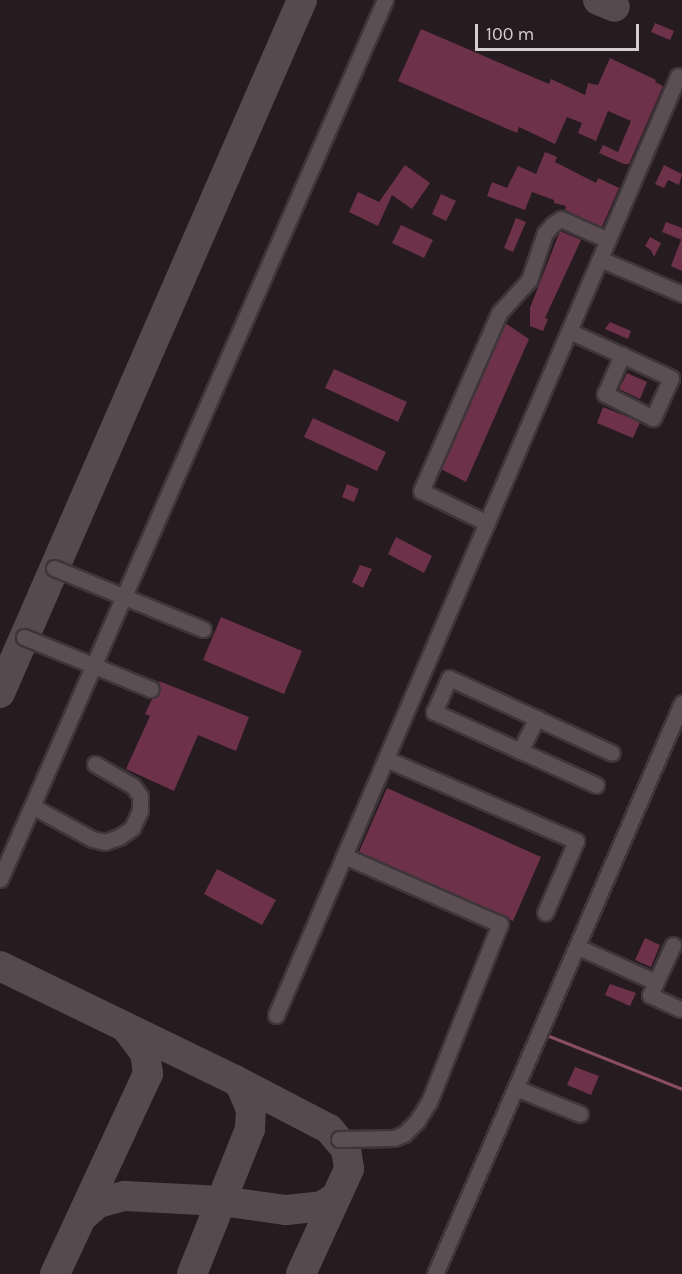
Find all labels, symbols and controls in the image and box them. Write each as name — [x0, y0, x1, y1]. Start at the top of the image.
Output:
scale bar — [478, 12, 642, 50]
text: 100 m — [486, 23, 534, 45]

